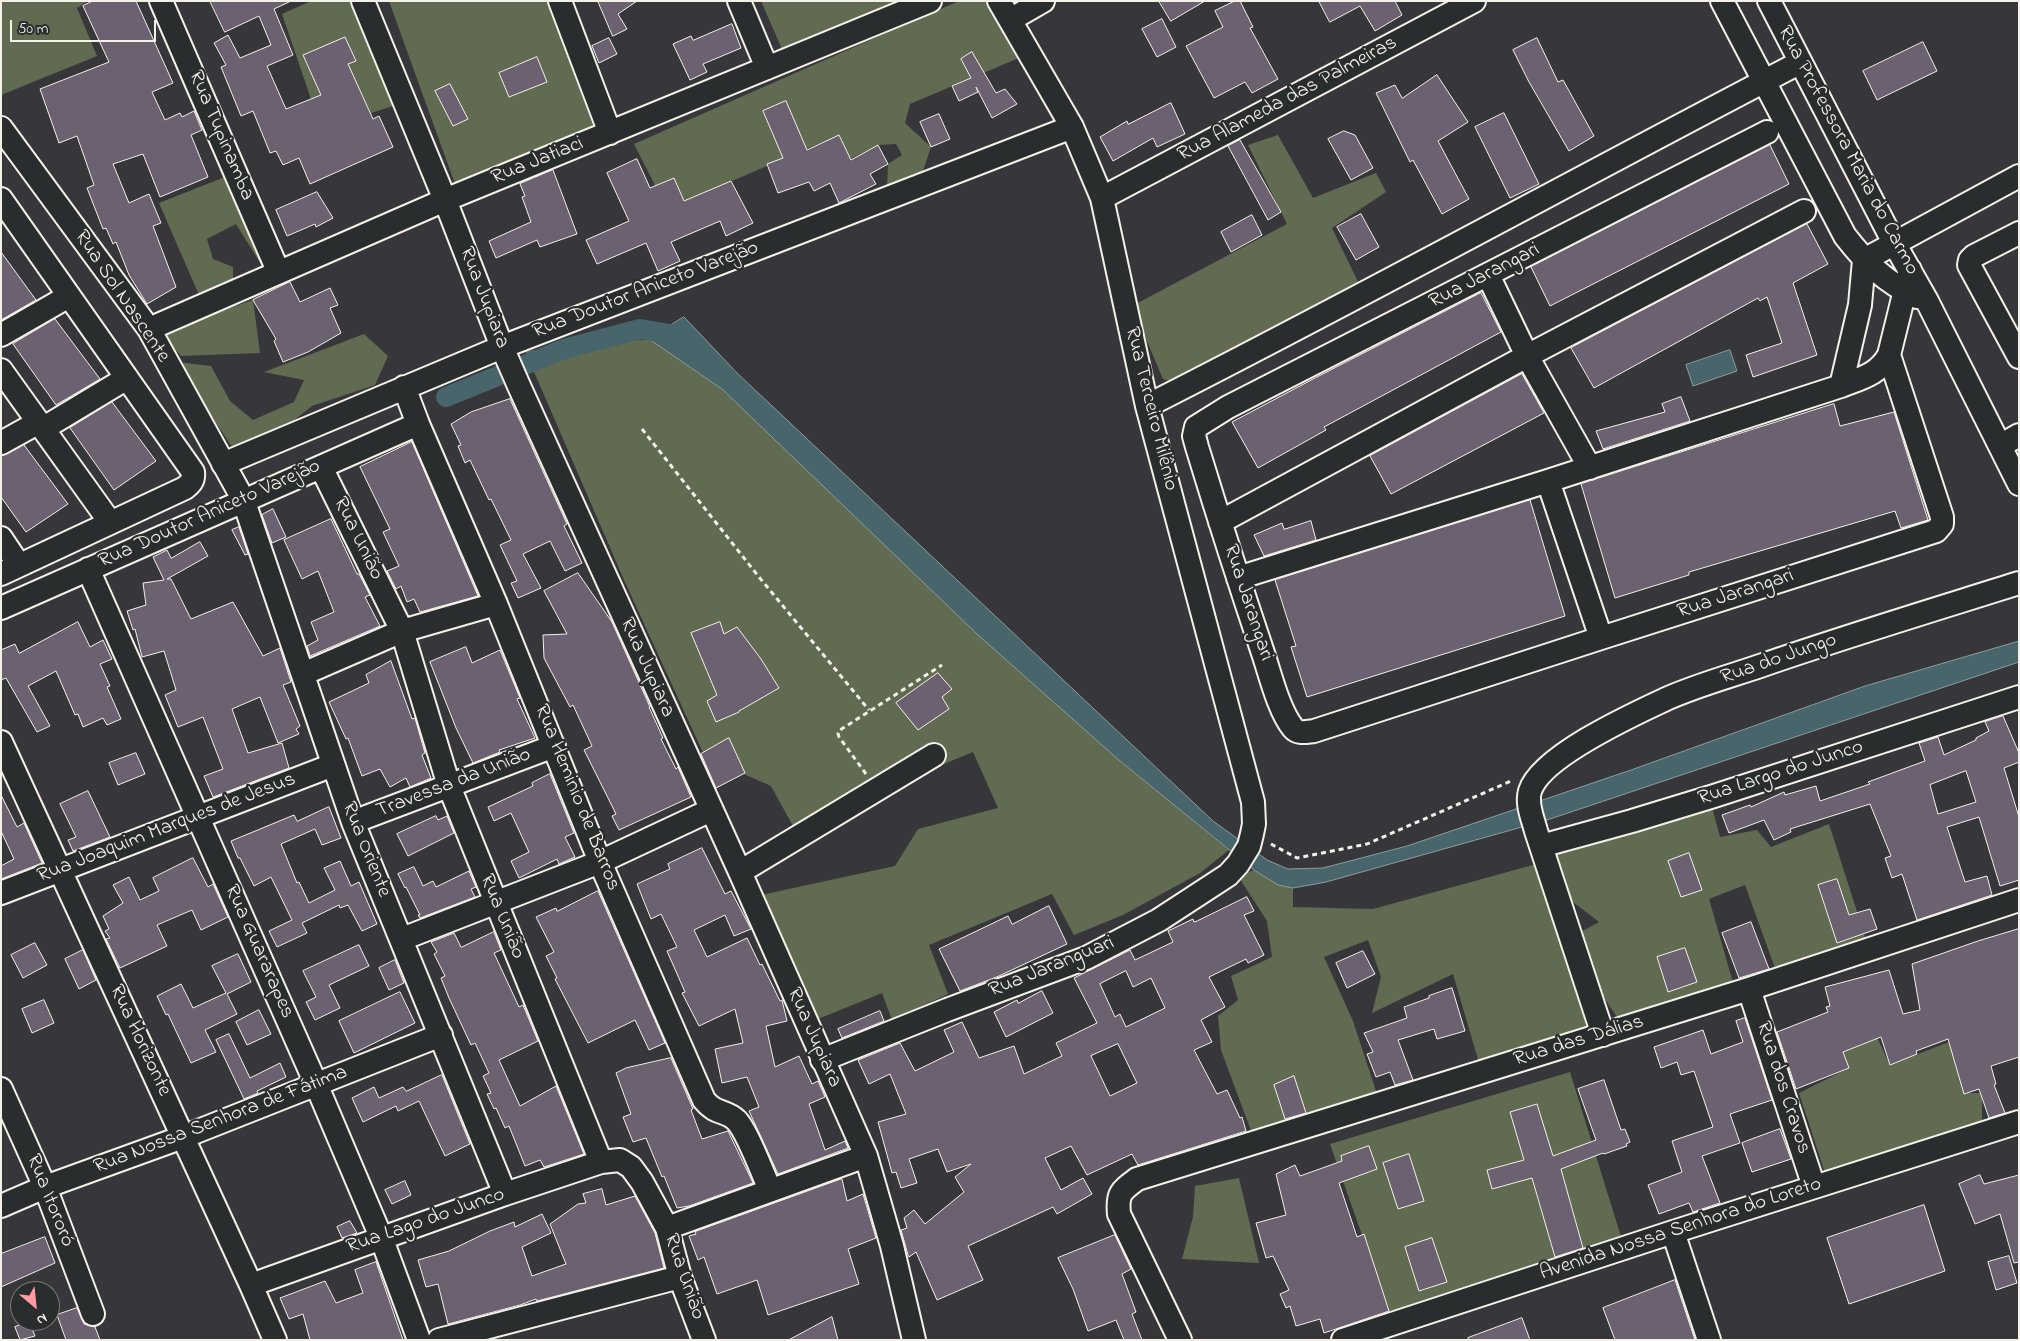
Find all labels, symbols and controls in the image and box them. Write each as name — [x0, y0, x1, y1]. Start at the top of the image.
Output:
scale bar — [12, 10, 159, 42]
text: 50 m — [18, 18, 48, 40]
street label: Rua Professora Maria do Carmo — [1770, 22, 1924, 280]
street label: Rua Alameda das Palmeiras — [1174, 31, 1402, 169]
street label: Rua Tupinamba — [181, 67, 259, 205]
street label: Rua Jatiaci — [488, 132, 588, 192]
street label: Rua Sol Nascente — [67, 226, 175, 368]
street label: Rua Doutor Aniceto Varejão — [529, 236, 763, 346]
street label: Rua Jarangari — [1425, 238, 1545, 316]
street label: Rua Jupiara — [452, 244, 514, 352]
street label: Rua Terceiro Milênio — [1117, 325, 1183, 493]
street label: Rua Doutor Aniceto Varejão — [95, 455, 325, 575]
street label: Rua União — [326, 493, 388, 585]
street label: Rua Jarangari — [1216, 542, 1278, 664]
street label: Rua Jarangari — [1675, 564, 1797, 626]
street label: Rua Jupiara — [613, 614, 679, 722]
street label: Rua do Jungo — [1718, 628, 1840, 692]
street label: Rua Heminio de Barros — [527, 701, 625, 895]
street label: Rua Largo do Junco — [1695, 735, 1867, 813]
street label: Travessa da União — [373, 743, 535, 825]
street label: Rua Joaquim Marques de Jesus — [34, 768, 300, 890]
street label: Rua Oriente — [335, 799, 395, 901]
street label: Rua União — [473, 871, 529, 963]
street label: Rua Guararapes — [217, 881, 299, 1023]
street label: Rua Jaranguari — [986, 931, 1118, 1005]
street label: Rua Horizonte — [102, 981, 176, 1101]
street label: Rua Jupiara — [780, 984, 846, 1092]
street label: Rua das Dálias — [1511, 1010, 1647, 1074]
street label: Rua dos Cravos — [1749, 1019, 1815, 1157]
street label: Rua Nossa Senhora de Fátima — [91, 1061, 351, 1181]
street label: Rua Itororó — [19, 1151, 79, 1251]
street label: Avenida Nossa Senhora do Loreto — [1537, 1173, 1825, 1287]
street label: Rua Lago do Junco — [344, 1183, 508, 1261]
street label: Rua União — [657, 1231, 709, 1323]
north arrow — [10, 1281, 60, 1331]
text: N — [33, 1307, 51, 1330]

